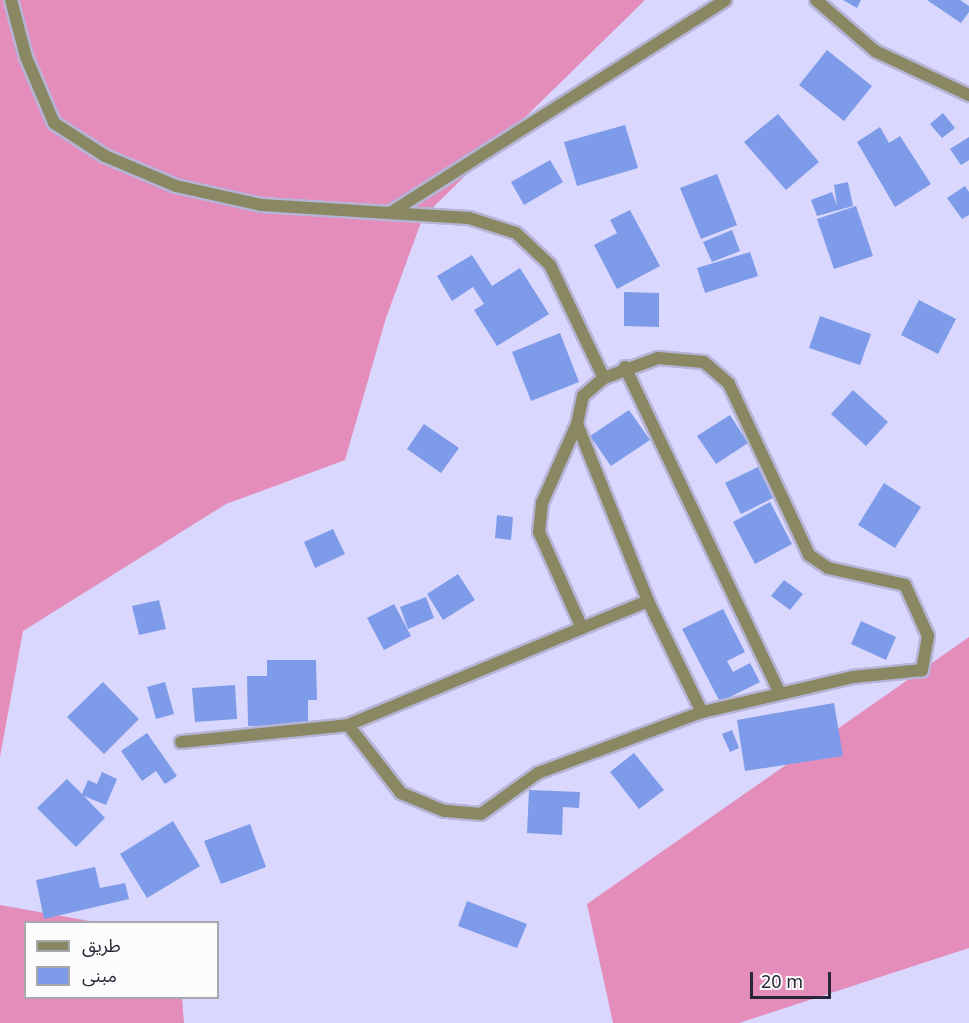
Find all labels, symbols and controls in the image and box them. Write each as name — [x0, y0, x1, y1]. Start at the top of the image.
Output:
legend — [24, 921, 219, 999]
text: طريق — [82, 927, 121, 965]
text: مبنى — [82, 957, 117, 995]
scale bar — [753, 960, 834, 998]
text: 20 m — [761, 963, 803, 1001]

